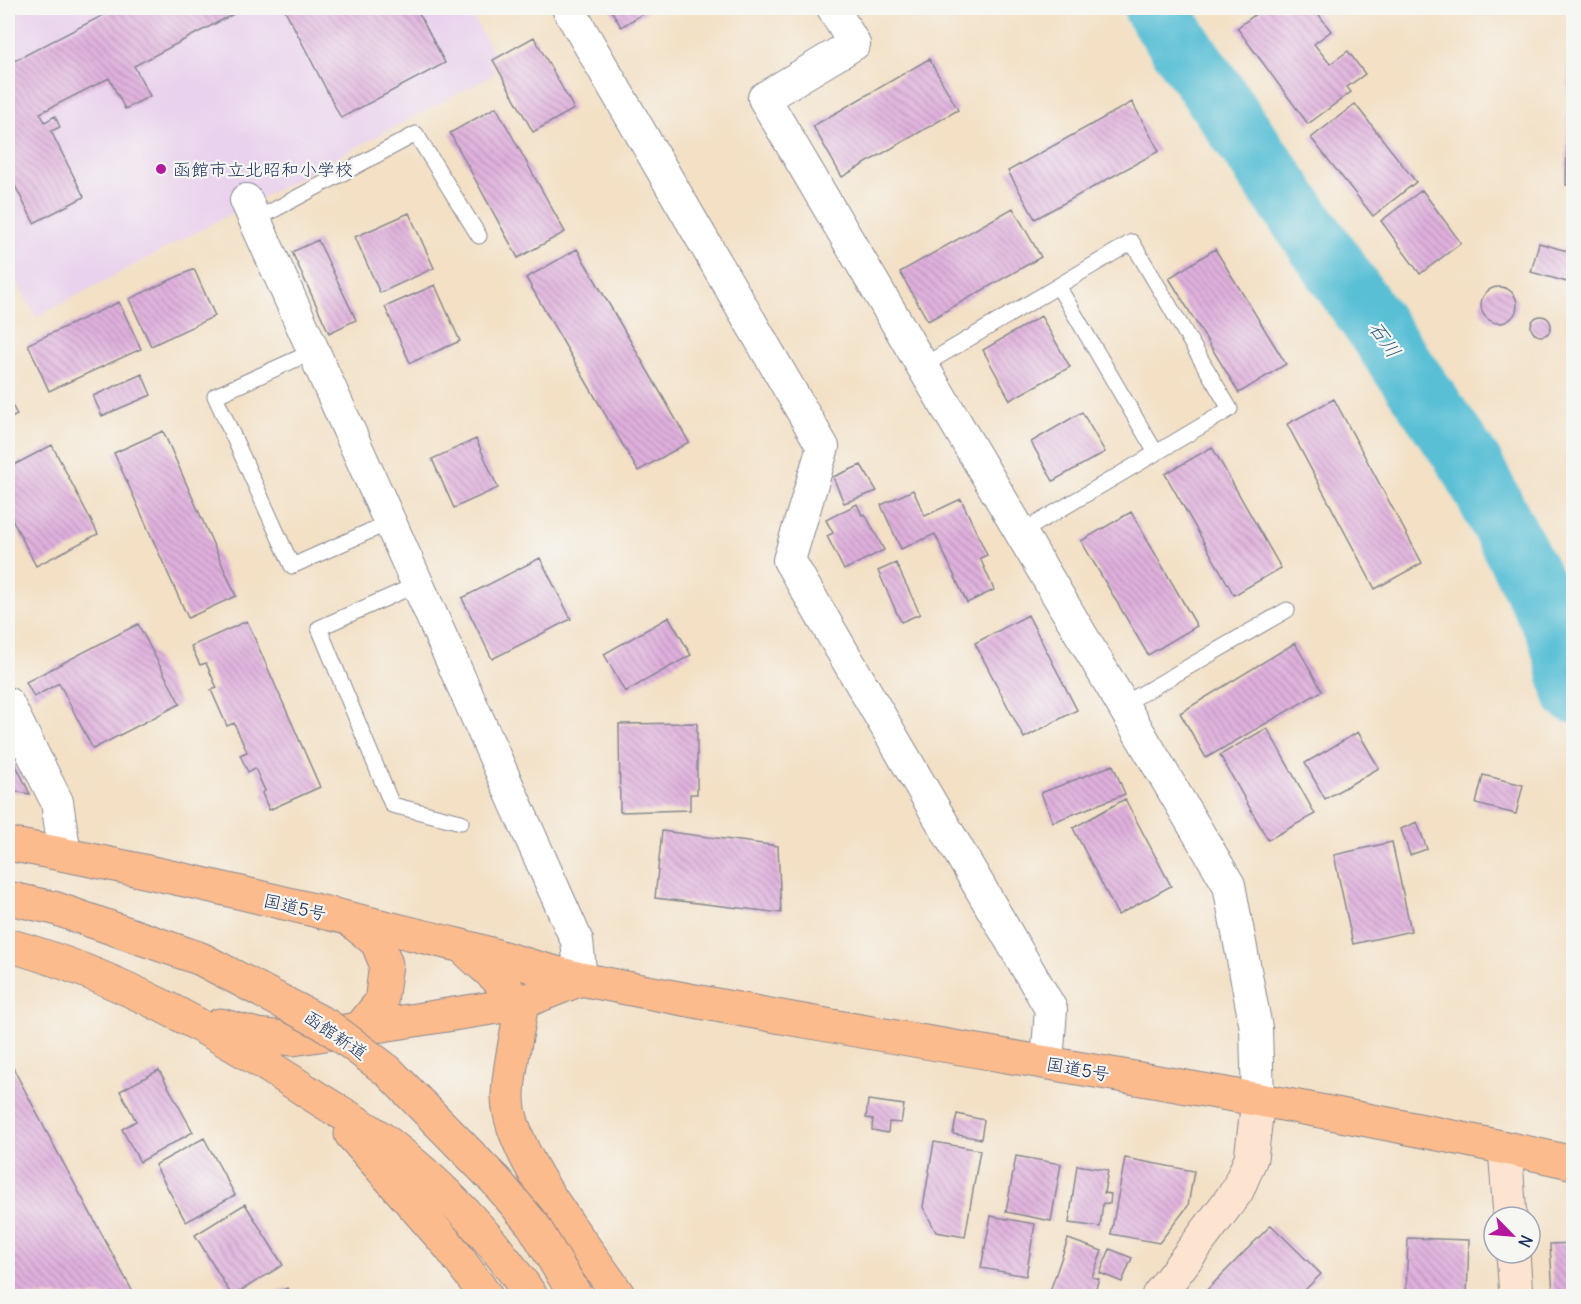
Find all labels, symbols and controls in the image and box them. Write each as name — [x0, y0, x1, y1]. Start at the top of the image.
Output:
place label: 函館市立北昭和小学校 — [173, 158, 353, 181]
marker: 函館市立北昭和小学校 — [154, 162, 168, 176]
water label: 石川 — [1363, 315, 1407, 363]
street label: 国道5号 — [261, 889, 329, 925]
street label: 函館新道 — [300, 1005, 372, 1065]
street label: 国道5号 — [1044, 1052, 1112, 1086]
north arrow — [1482, 1205, 1542, 1265]
text: N — [1514, 1232, 1537, 1251]

